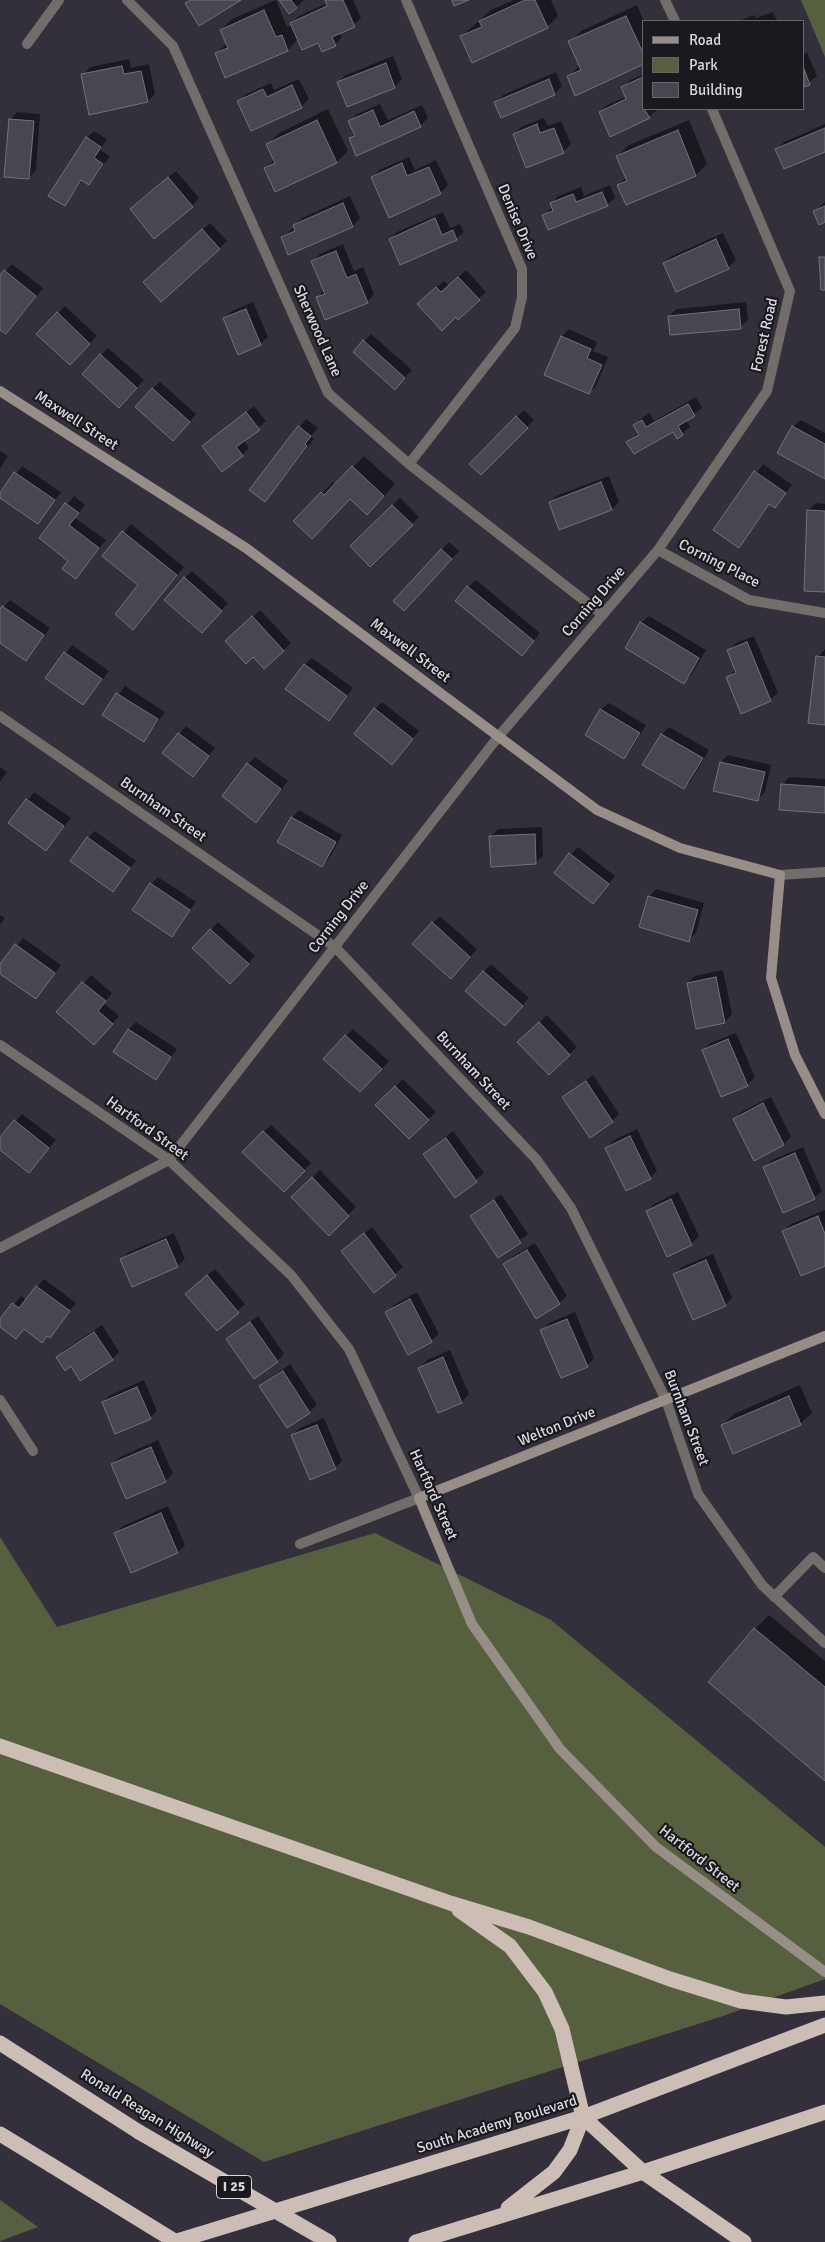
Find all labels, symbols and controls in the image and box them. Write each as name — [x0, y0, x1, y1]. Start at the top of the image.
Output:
legend — [642, 20, 805, 110]
text: Road — [689, 31, 721, 49]
text: Park — [689, 56, 718, 74]
text: Building — [689, 81, 743, 99]
street label: Denise Drive — [493, 181, 541, 263]
street label: Sherwood Lane — [289, 282, 345, 380]
street label: Forest Road — [748, 296, 782, 374]
street label: Maxwell Street — [31, 387, 121, 455]
street label: Corning Place — [675, 536, 763, 592]
street label: Corning Drive — [559, 563, 629, 641]
street label: Maxwell Street — [366, 615, 454, 687]
street label: Burnham Street — [116, 774, 210, 846]
street label: Corning Drive — [305, 877, 373, 957]
street label: Burnham Street — [432, 1028, 514, 1114]
street label: Hartford Street — [102, 1093, 192, 1165]
street label: Burnham Street — [659, 1368, 713, 1468]
street label: Welton Drive — [516, 1403, 598, 1451]
street label: Hartford Street — [405, 1447, 461, 1543]
street label: Hartford Street — [655, 1822, 743, 1896]
street label: Ronald Reagan Highway — [77, 2066, 217, 2162]
street label: South Academy Boulevard — [415, 2092, 579, 2158]
road number: I 25 — [216, 2176, 252, 2198]

